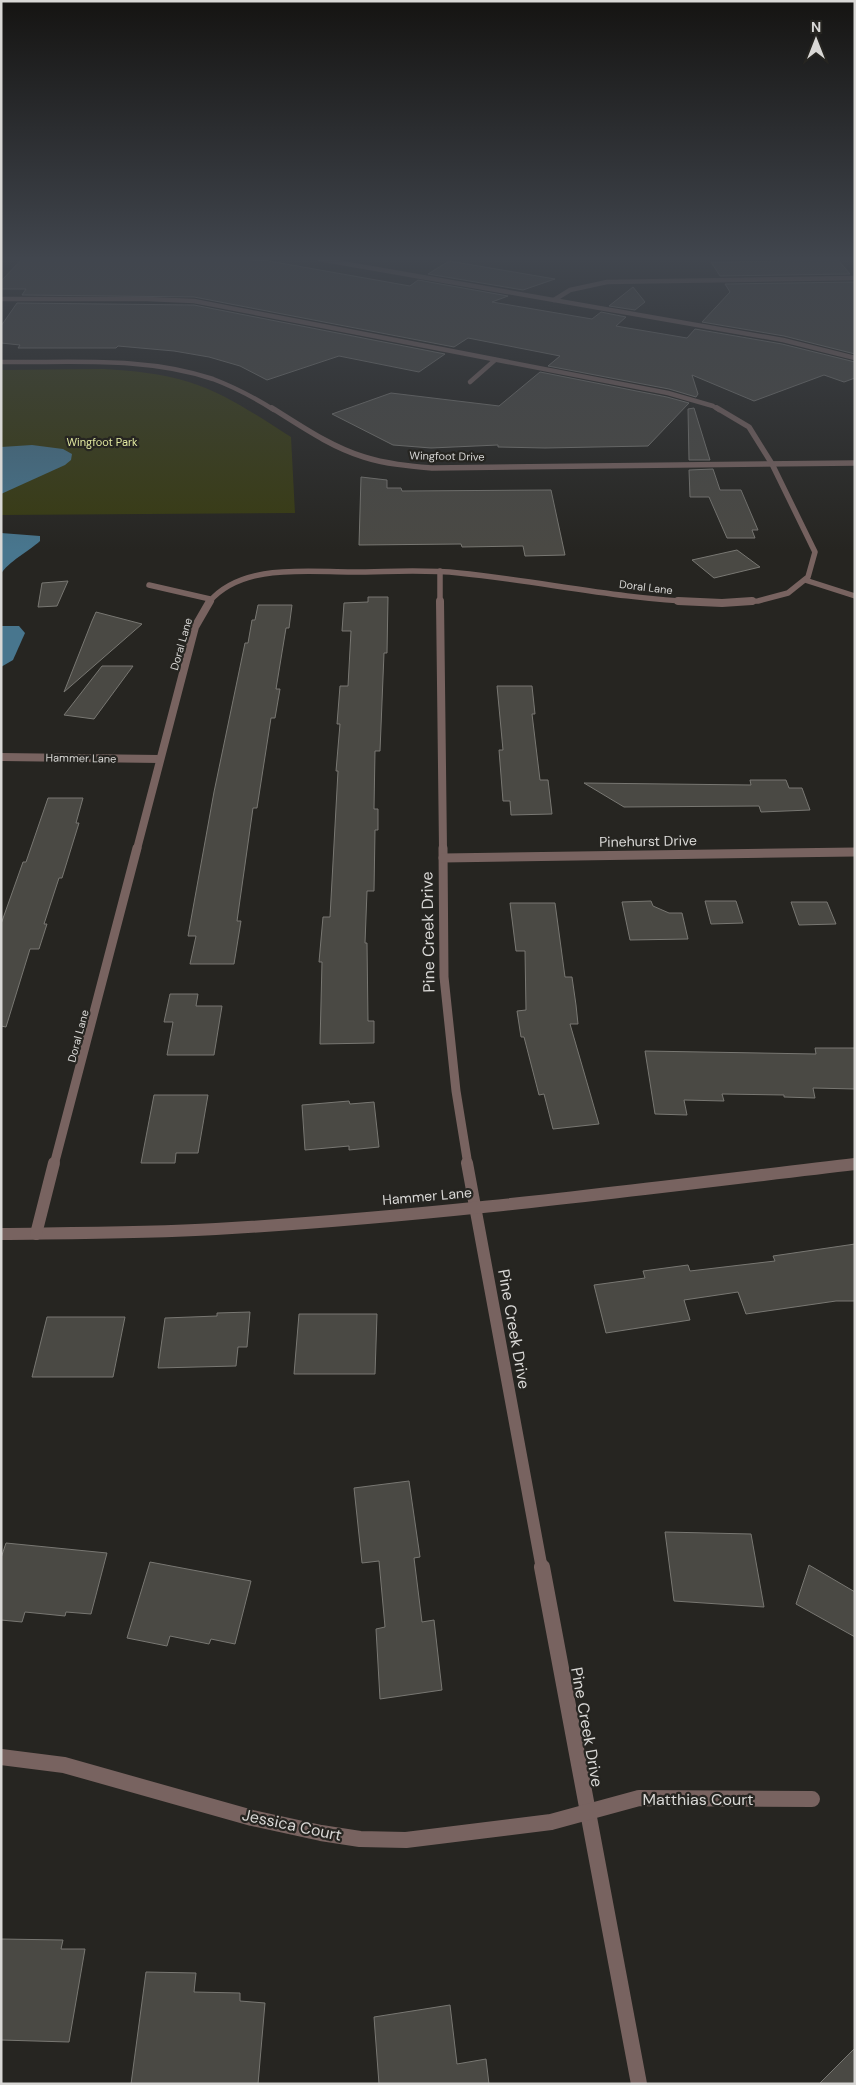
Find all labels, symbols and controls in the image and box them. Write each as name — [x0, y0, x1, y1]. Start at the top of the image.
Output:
north arrow — [791, 15, 841, 65]
text: N — [811, 18, 821, 36]
park label: Wingfoot Park — [66, 435, 138, 449]
street label: Wingfoot Drive — [409, 448, 485, 464]
street label: Doral Lane — [618, 577, 674, 597]
street label: Doral Lane — [167, 616, 195, 672]
street label: Hammer Lane — [46, 750, 116, 766]
street label: Pinehurst Drive — [599, 831, 697, 851]
street label: Pine Creek Drive — [416, 871, 440, 993]
street label: Doral Lane — [64, 1008, 92, 1064]
street label: Hammer Lane — [381, 1183, 473, 1209]
street label: Pine Creek Drive — [493, 1268, 535, 1390]
street label: Pine Creek Drive — [566, 1666, 608, 1788]
street label: Matthias Court — [643, 1789, 753, 1810]
street label: Jessica Court — [240, 1804, 344, 1846]

